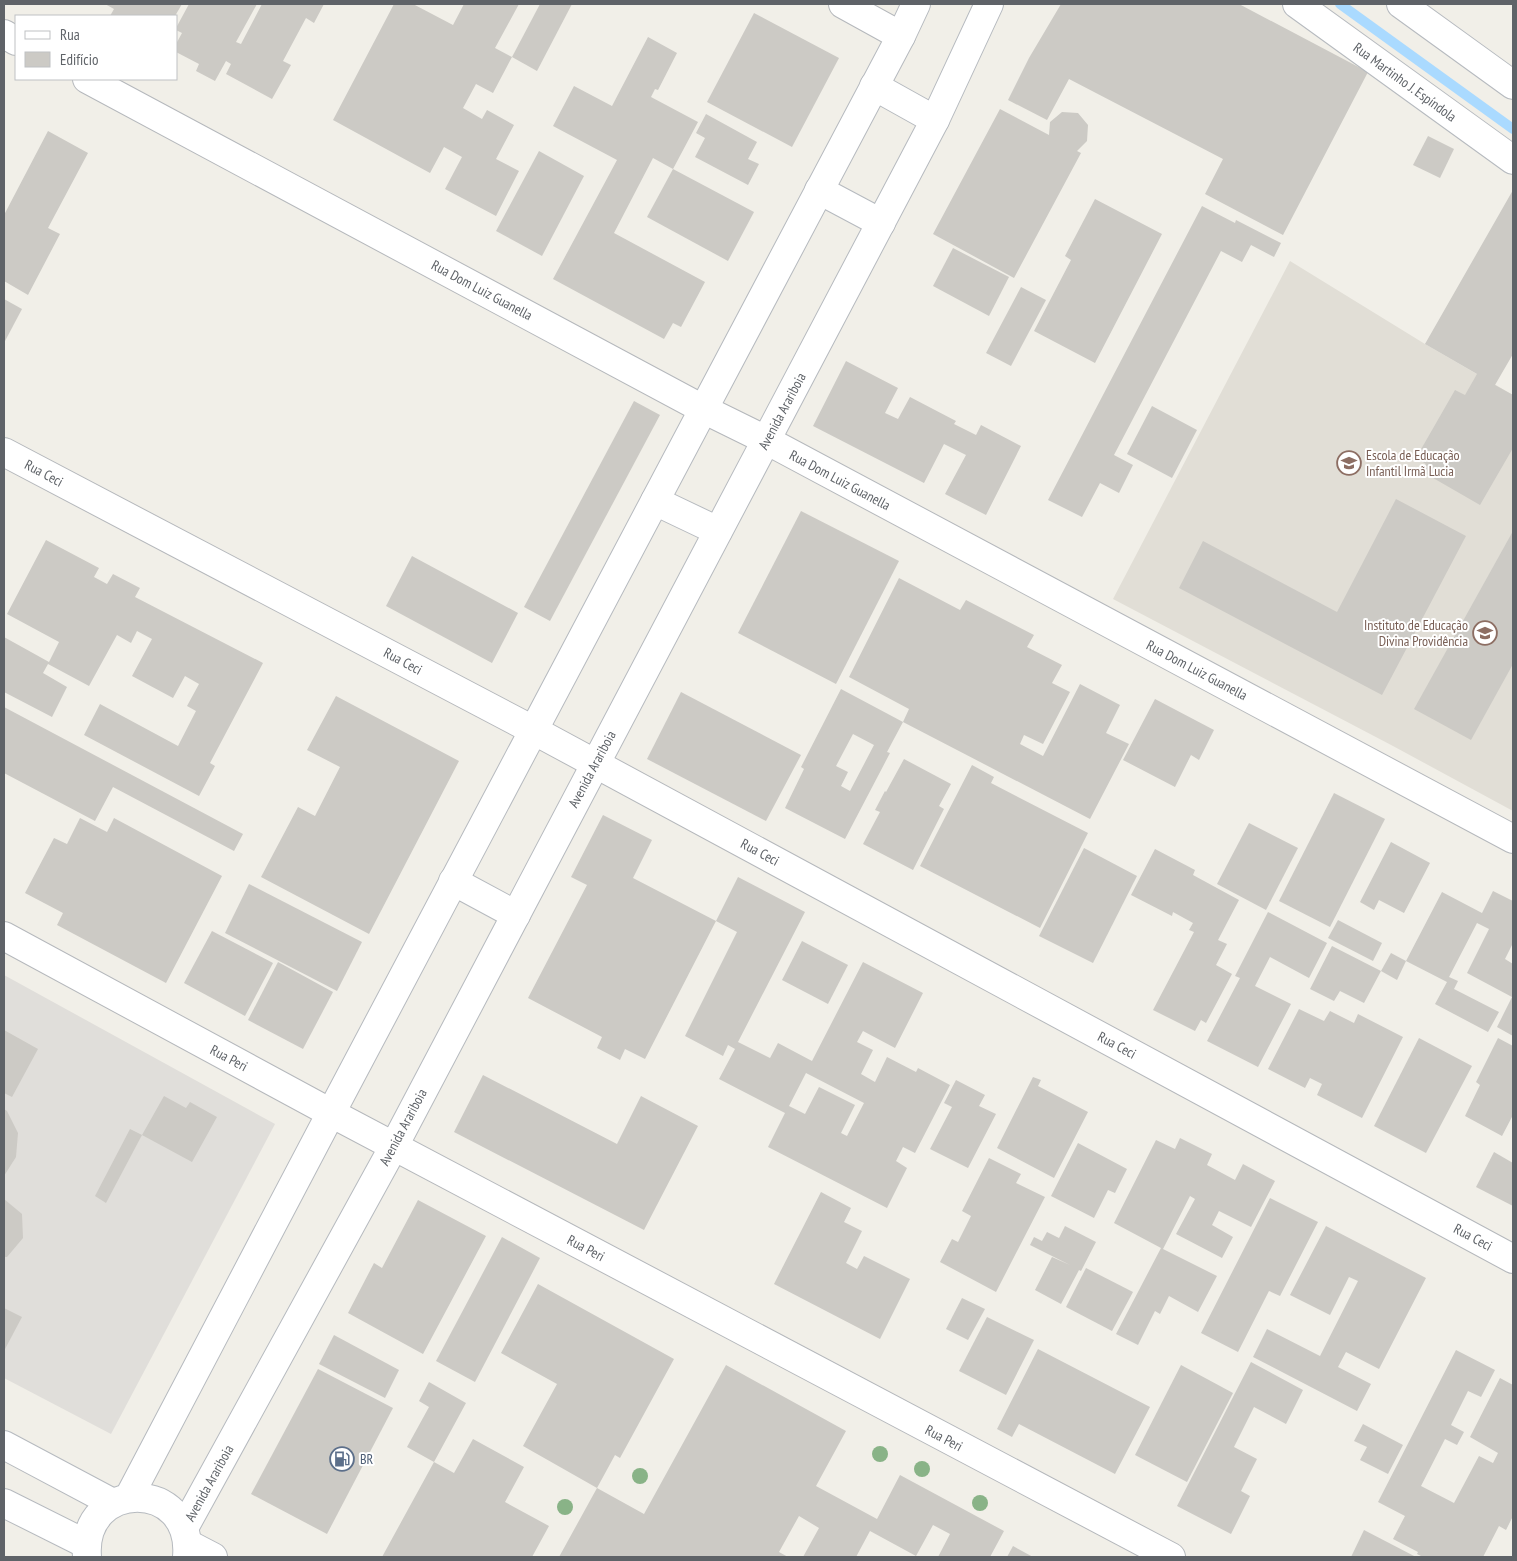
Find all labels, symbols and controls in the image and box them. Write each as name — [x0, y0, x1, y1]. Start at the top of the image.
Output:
legend — [15, 15, 178, 80]
text: Rua — [60, 25, 80, 44]
street label: Rua Martinho J. Espíndola — [1350, 39, 1460, 125]
text: Edifício — [60, 50, 98, 69]
street label: Rua Dom Luiz Guanella — [428, 256, 536, 324]
street label: Avenida Arariboia — [754, 369, 810, 453]
street label: Rua Dom Luiz Guanella — [786, 446, 894, 514]
place label: Escola de Educação Infantil Irmã Lucia — [1366, 446, 1460, 480]
school or university icon: Escola de Educação Infantil Irmã Lucia — [1336, 450, 1362, 476]
street label: Rua Ceci — [22, 455, 66, 491]
place label: Instituto de Educação Divina Providência — [1364, 616, 1468, 650]
school or university icon: Instituto de Educação Divina Providência — [1472, 620, 1498, 646]
street label: Rua Dom Luiz Guanella — [1143, 636, 1251, 704]
street label: Rua Ceci — [381, 643, 425, 679]
street label: Avenida Arariboia — [564, 727, 620, 811]
street label: Rua Ceci — [738, 834, 782, 870]
street label: Rua Ceci — [1095, 1027, 1139, 1063]
street label: Rua Peri — [207, 1041, 251, 1075]
street label: Avenida Arariboia — [375, 1085, 431, 1169]
street label: Rua Ceci — [1451, 1219, 1495, 1255]
street label: Rua Peri — [564, 1231, 608, 1265]
street label: Rua Peri — [922, 1421, 966, 1455]
street label: Avenida Arariboia — [181, 1442, 237, 1524]
fuel station icon: BR — [329, 1446, 355, 1472]
place label: BR — [360, 1450, 374, 1468]

